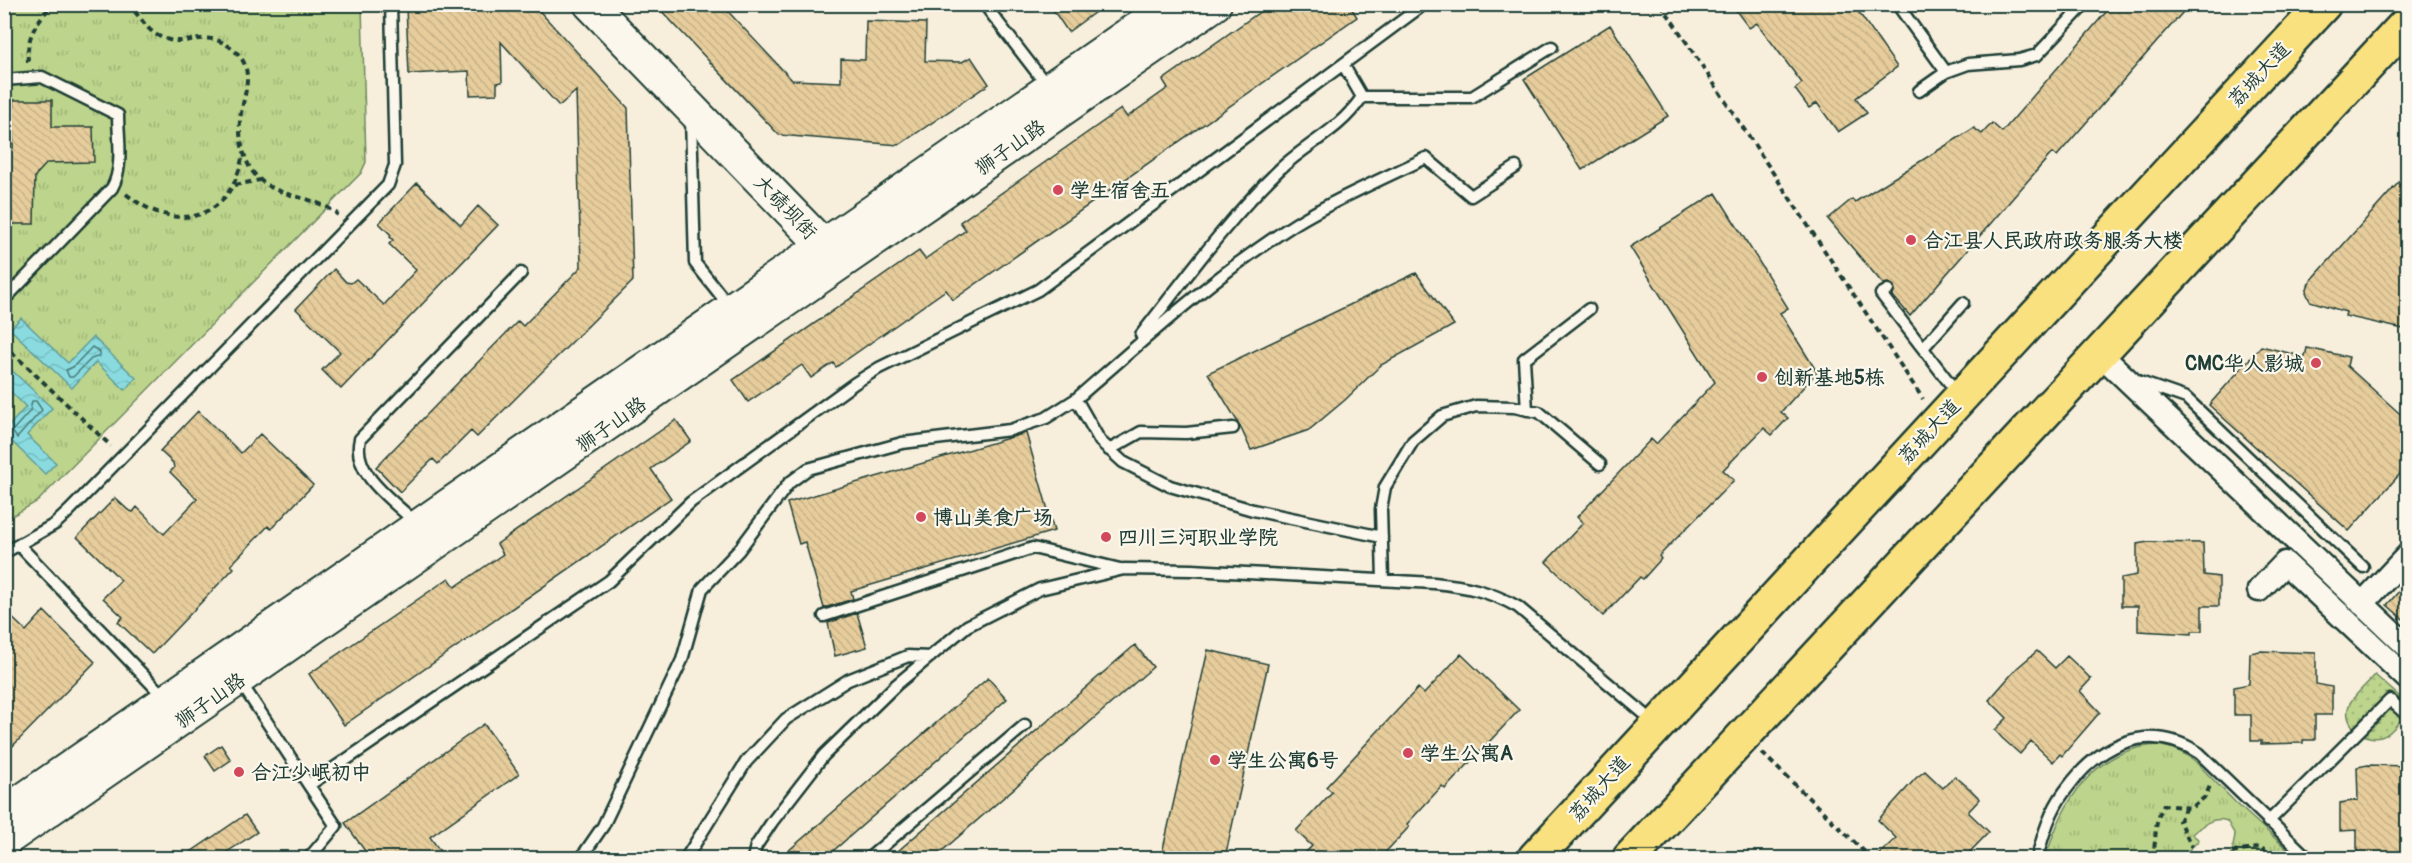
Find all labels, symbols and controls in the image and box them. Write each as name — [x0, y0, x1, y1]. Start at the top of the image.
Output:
street label: 荔城大道 — [2223, 37, 2296, 112]
street label: 狮子山路 — [970, 114, 1051, 181]
street label: 大碛坝街 — [749, 170, 822, 245]
place label: 学生宿舍五 — [1070, 178, 1170, 203]
marker: 学生宿舍五 — [1051, 183, 1065, 197]
place label: 合江县人民政府政务服务大楼 — [1923, 228, 2183, 253]
marker: 合江县人民政府政务服务大楼 — [1904, 233, 1918, 247]
place label: CMC华人影城 — [2185, 351, 2304, 376]
marker: CMC华人影城 — [2309, 356, 2323, 370]
place label: 创新基地5栋 — [1774, 365, 1885, 390]
marker: 创新基地5栋 — [1755, 370, 1769, 384]
street label: 狮子山路 — [571, 391, 652, 458]
street label: 荔城大道 — [1893, 394, 1966, 469]
place label: 博山美食广场 — [933, 505, 1053, 530]
marker: 博山美食广场 — [914, 510, 928, 524]
place label: 四川三河职业学院 — [1118, 525, 1278, 550]
marker: 四川三河职业学院 — [1099, 530, 1113, 544]
street label: 狮子山路 — [170, 667, 251, 734]
place label: 学生公寓A — [1420, 741, 1513, 766]
marker: 学生公寓A — [1401, 746, 1415, 760]
place label: 学生公寓6号 — [1227, 748, 1339, 773]
street label: 荔城大道 — [1563, 750, 1635, 826]
marker: 学生公寓6号 — [1208, 753, 1222, 767]
place label: 合江少岷初中 — [251, 760, 371, 785]
marker: 合江少岷初中 — [232, 765, 246, 779]

